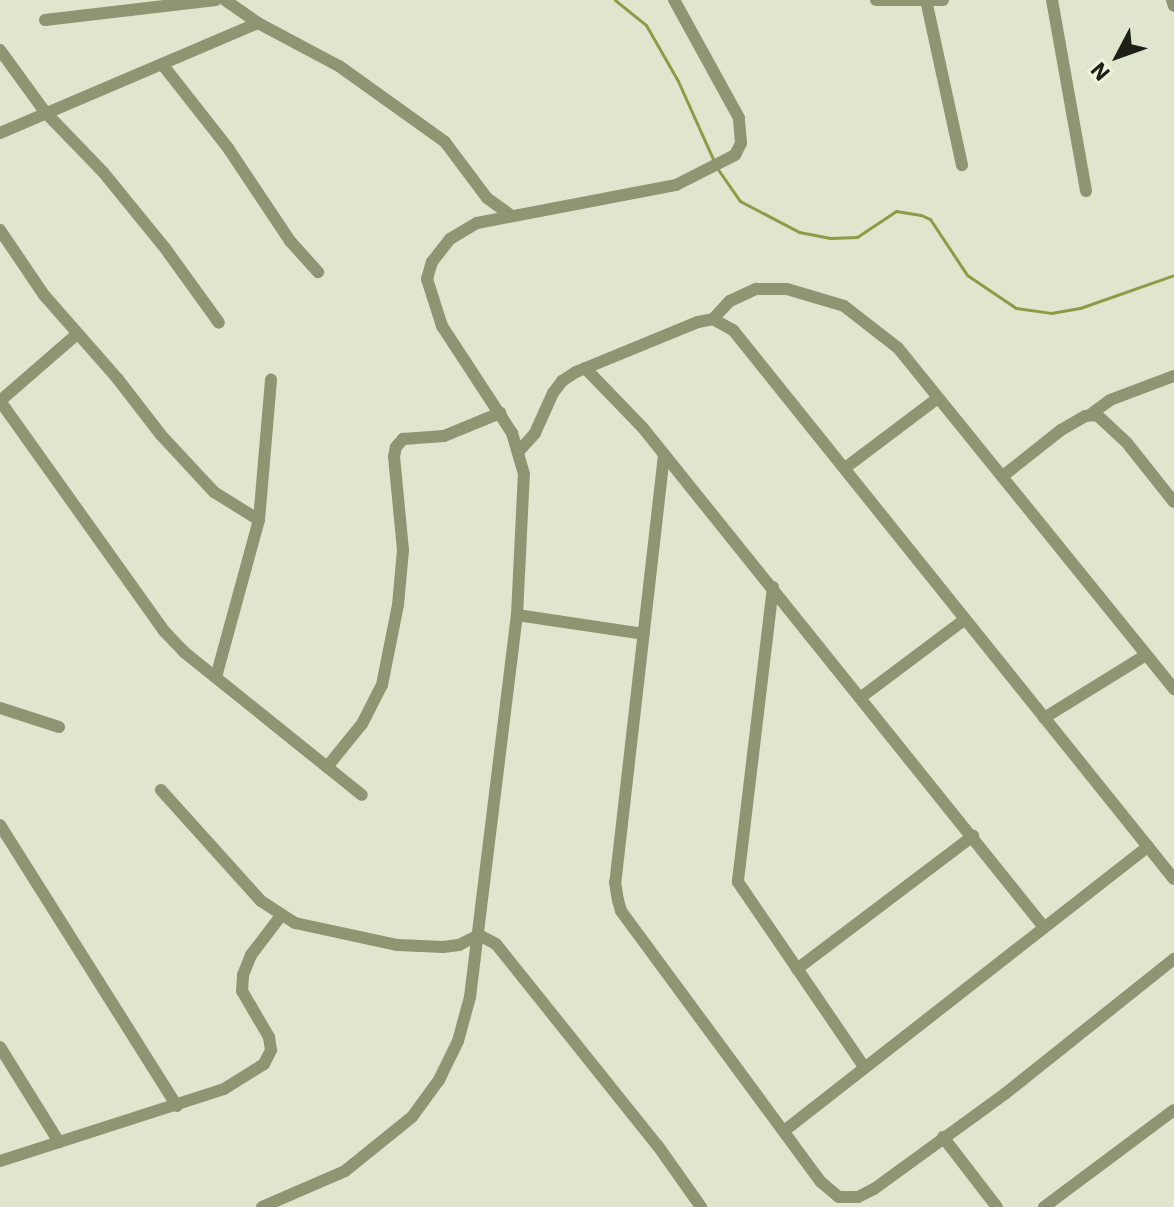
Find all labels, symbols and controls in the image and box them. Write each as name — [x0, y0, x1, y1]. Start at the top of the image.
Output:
north arrow — [1078, 16, 1158, 96]
text: N — [1083, 57, 1116, 88]

